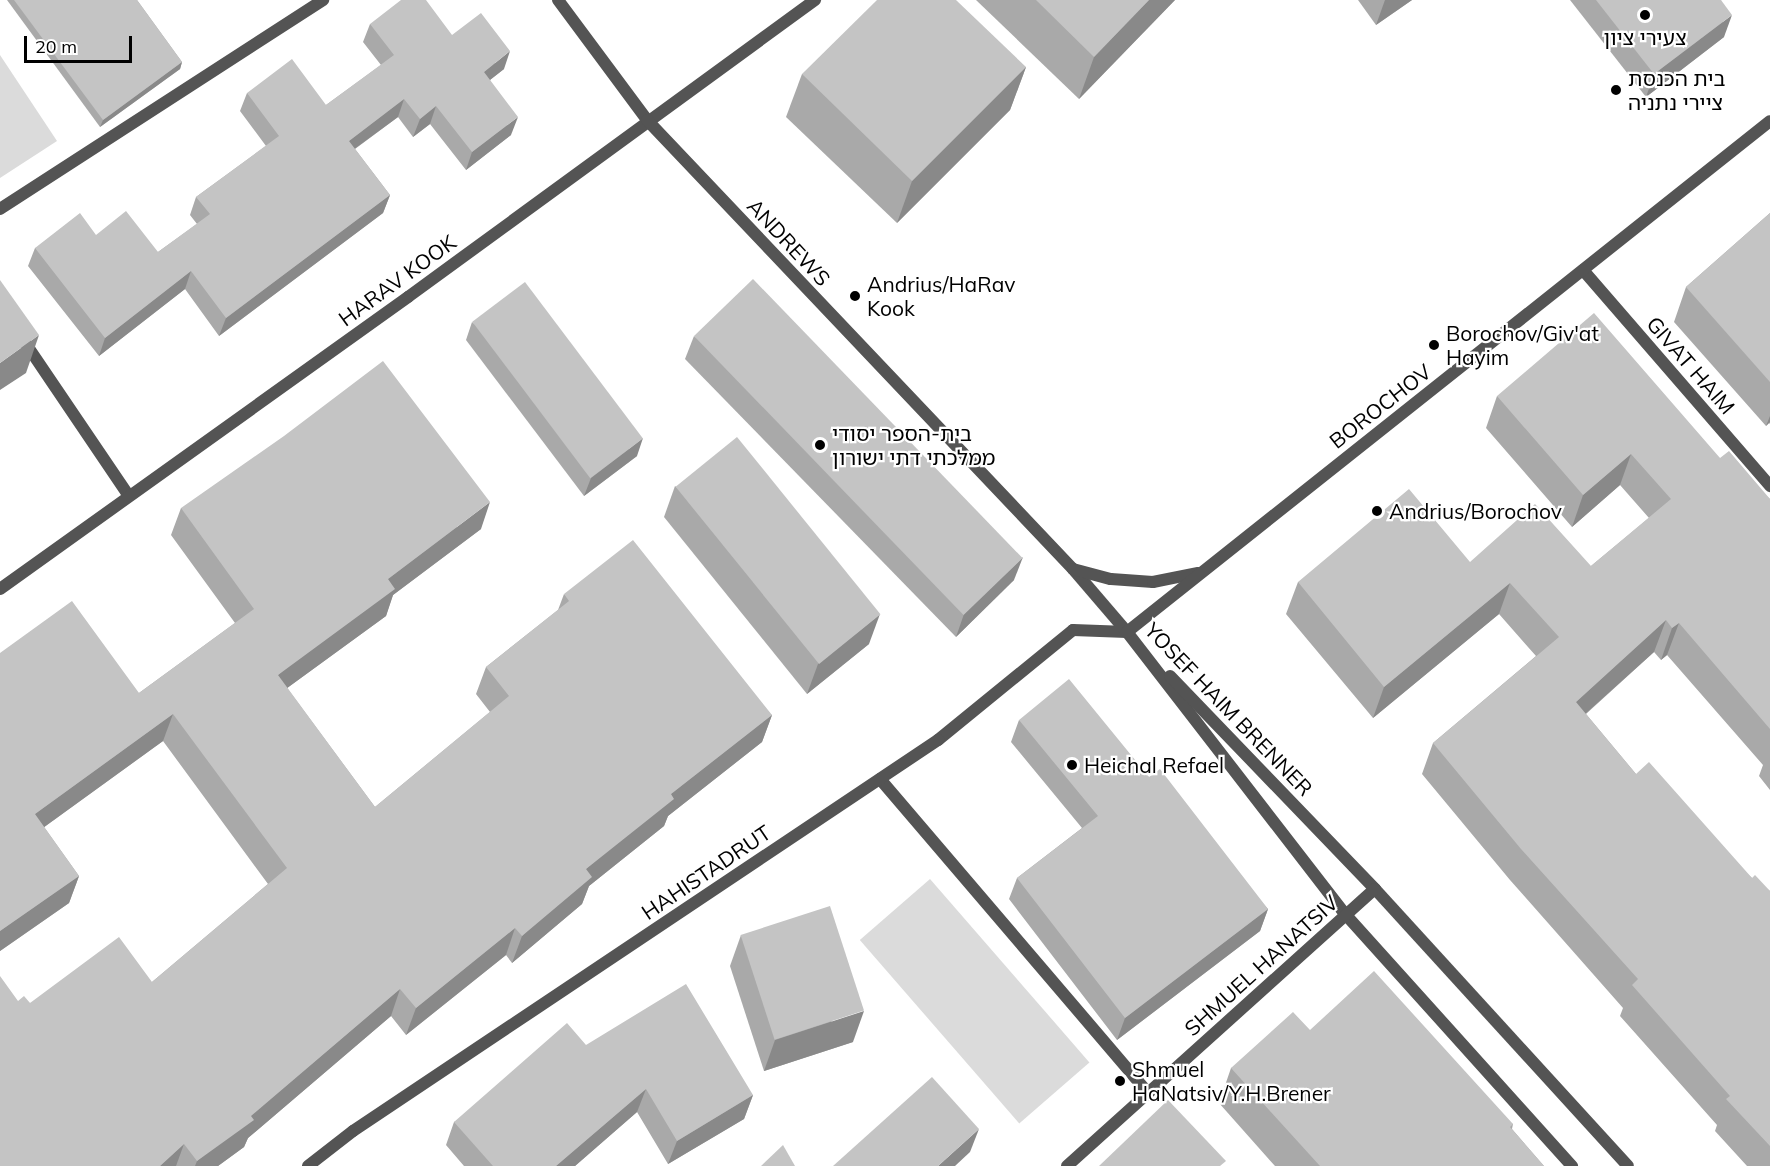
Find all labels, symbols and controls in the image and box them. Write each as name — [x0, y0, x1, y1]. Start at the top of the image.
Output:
marker: צעירי ציון — [1638, 8, 1652, 22]
scale bar — [27, 24, 135, 62]
place label: צעירי ציון — [1603, 24, 1687, 50]
text: 20 m — [35, 35, 77, 58]
place label: בית הכנסת ציירי נתניה — [1628, 65, 1725, 115]
marker: בית הכנסת ציירי נתניה — [1609, 83, 1623, 97]
street label: ANDREWS — [742, 193, 836, 291]
street label: HARAV KOOK — [333, 229, 461, 331]
place label: Andrius/HaRav Kook — [867, 271, 1015, 321]
marker: Andrius/HaRav Kook — [848, 289, 862, 303]
street label: GIVAT HAIM — [1642, 311, 1740, 419]
place label: Borochov/Giv'at Hayim — [1446, 320, 1599, 370]
marker: Borochov/Giv'at Hayim — [1427, 338, 1441, 352]
street label: BOROCHOV — [1324, 358, 1436, 454]
place label: בית-הספר יסודי ממלכתי דתי ישורון — [832, 420, 995, 470]
marker: בית-הספר יסודי ממלכתי דתי ישורון — [813, 438, 827, 452]
place label: Andrius/Borochov — [1389, 498, 1562, 524]
marker: Andrius/Borochov — [1370, 504, 1384, 518]
street label: YOSEF HAIM BRENNER — [1140, 617, 1318, 801]
place label: Heichal Refael — [1084, 752, 1224, 778]
marker: Heichal Refael — [1065, 758, 1079, 772]
street label: HAHISTADRUT — [637, 819, 775, 925]
street label: SHMUEL HANATSIV — [1179, 889, 1343, 1041]
place label: Shmuel HaNatsiv/Y.H.Brener — [1132, 1056, 1331, 1106]
marker: Shmuel HaNatsiv/Y.H.Brener — [1113, 1074, 1127, 1088]

